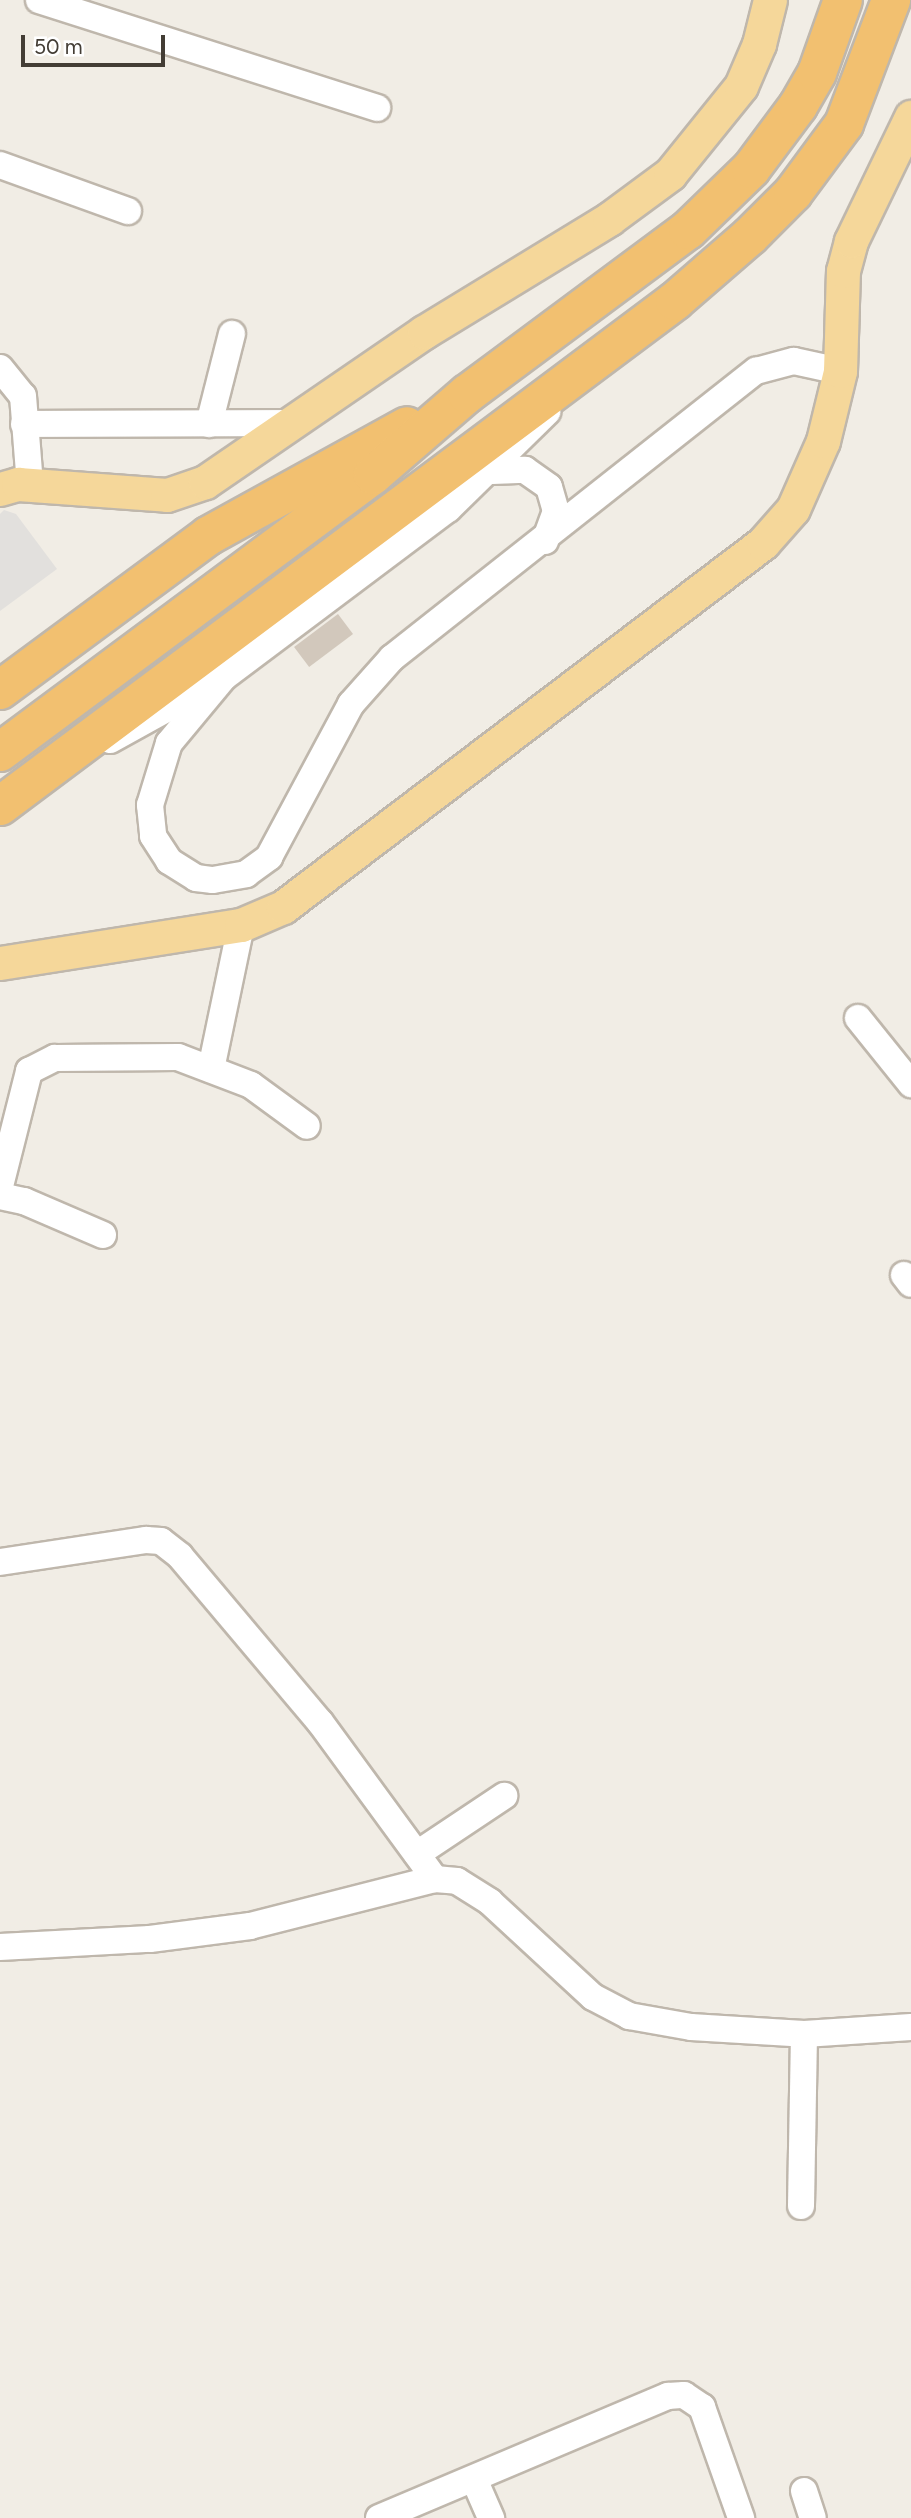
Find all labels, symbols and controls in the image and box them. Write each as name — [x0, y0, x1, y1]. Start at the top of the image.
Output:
scale bar — [24, 21, 168, 65]
text: 50 m — [34, 34, 83, 59]

